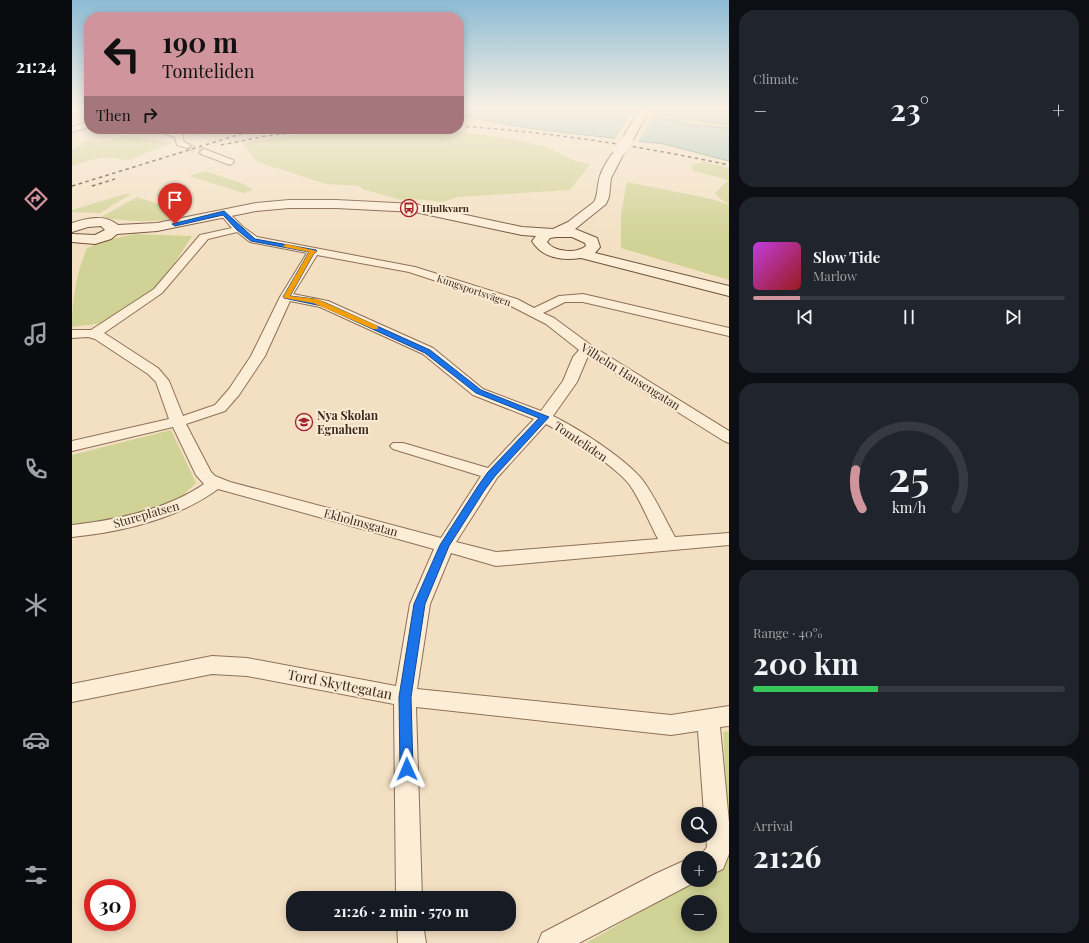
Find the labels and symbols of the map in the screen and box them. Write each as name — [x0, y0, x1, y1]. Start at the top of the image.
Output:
pin — [158, 183, 192, 224]
bus stop icon: Hjulkvarn — [399, 198, 419, 218]
place label: Hjulkvarn — [422, 201, 470, 215]
street label: Kungsportsvägen — [435, 271, 513, 309]
street label: Vilhelm Hansengatan — [577, 338, 684, 413]
place label: Nya Skolan Egnahem — [317, 407, 379, 437]
school or university icon: Nya Skolan Egnahem — [294, 412, 314, 432]
street label: Tomteliden — [551, 417, 611, 465]
street label: Stureplatsen — [111, 497, 181, 531]
street label: Ekholmsgatan — [322, 504, 400, 540]
street label: Tord Skyttegatan — [286, 665, 395, 704]
position arrow — [386, 748, 428, 790]
speed limit sign: 30 — [84, 879, 136, 931]

